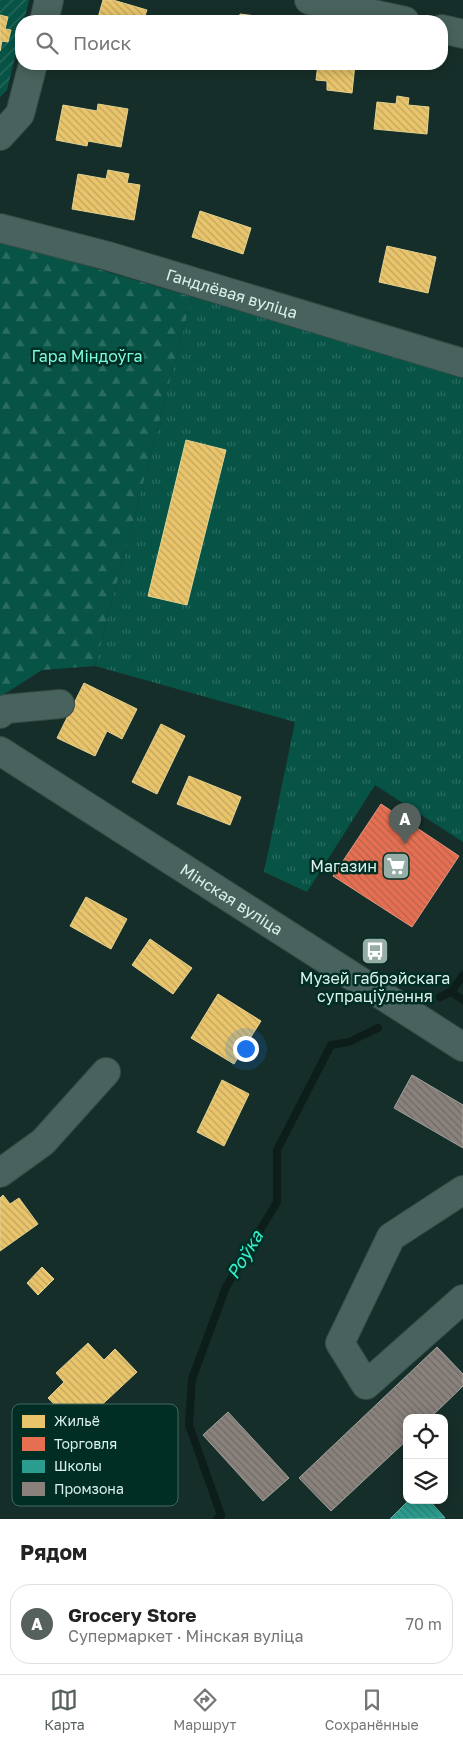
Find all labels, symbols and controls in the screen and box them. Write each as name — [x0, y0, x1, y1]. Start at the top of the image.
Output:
search box — [15, 15, 448, 70]
icon: search — [33, 29, 61, 57]
text: Поиск — [73, 31, 132, 54]
street label: Гандлёвая вуліца — [164, 264, 300, 323]
park label: Гара Міндоўга — [31, 346, 143, 366]
pin: A — [389, 803, 421, 844]
supermarket icon: Магазин — [381, 851, 411, 881]
place label: Магазин — [310, 856, 377, 876]
street label: Мінская вуліца — [177, 859, 287, 939]
bus stop icon: Музей габрэйскага супраціўлення — [360, 936, 390, 966]
place label: Музей габрэйскага супраціўлення — [300, 968, 450, 1006]
your location — [233, 1036, 259, 1062]
water label: Роўка — [221, 1226, 268, 1283]
legend — [12, 1404, 178, 1506]
text: Жильё — [54, 1412, 100, 1429]
map controls — [403, 1414, 448, 1504]
button: locate — [403, 1414, 448, 1459]
text: Торговля — [54, 1435, 117, 1452]
text: Школы — [54, 1457, 102, 1474]
button: layers — [403, 1459, 448, 1504]
text: Промзона — [54, 1480, 124, 1497]
text: Рядом — [20, 1539, 87, 1565]
text: Grocery Store — [68, 1603, 197, 1626]
text: A — [31, 1614, 43, 1634]
text: 70 m — [405, 1614, 442, 1634]
text: Супермаркет · Мінская вуліца — [68, 1626, 303, 1646]
tab: Карта — [44, 1686, 85, 1733]
tab: Маршрут — [173, 1686, 236, 1733]
tab: Сохранённые — [325, 1686, 419, 1733]

